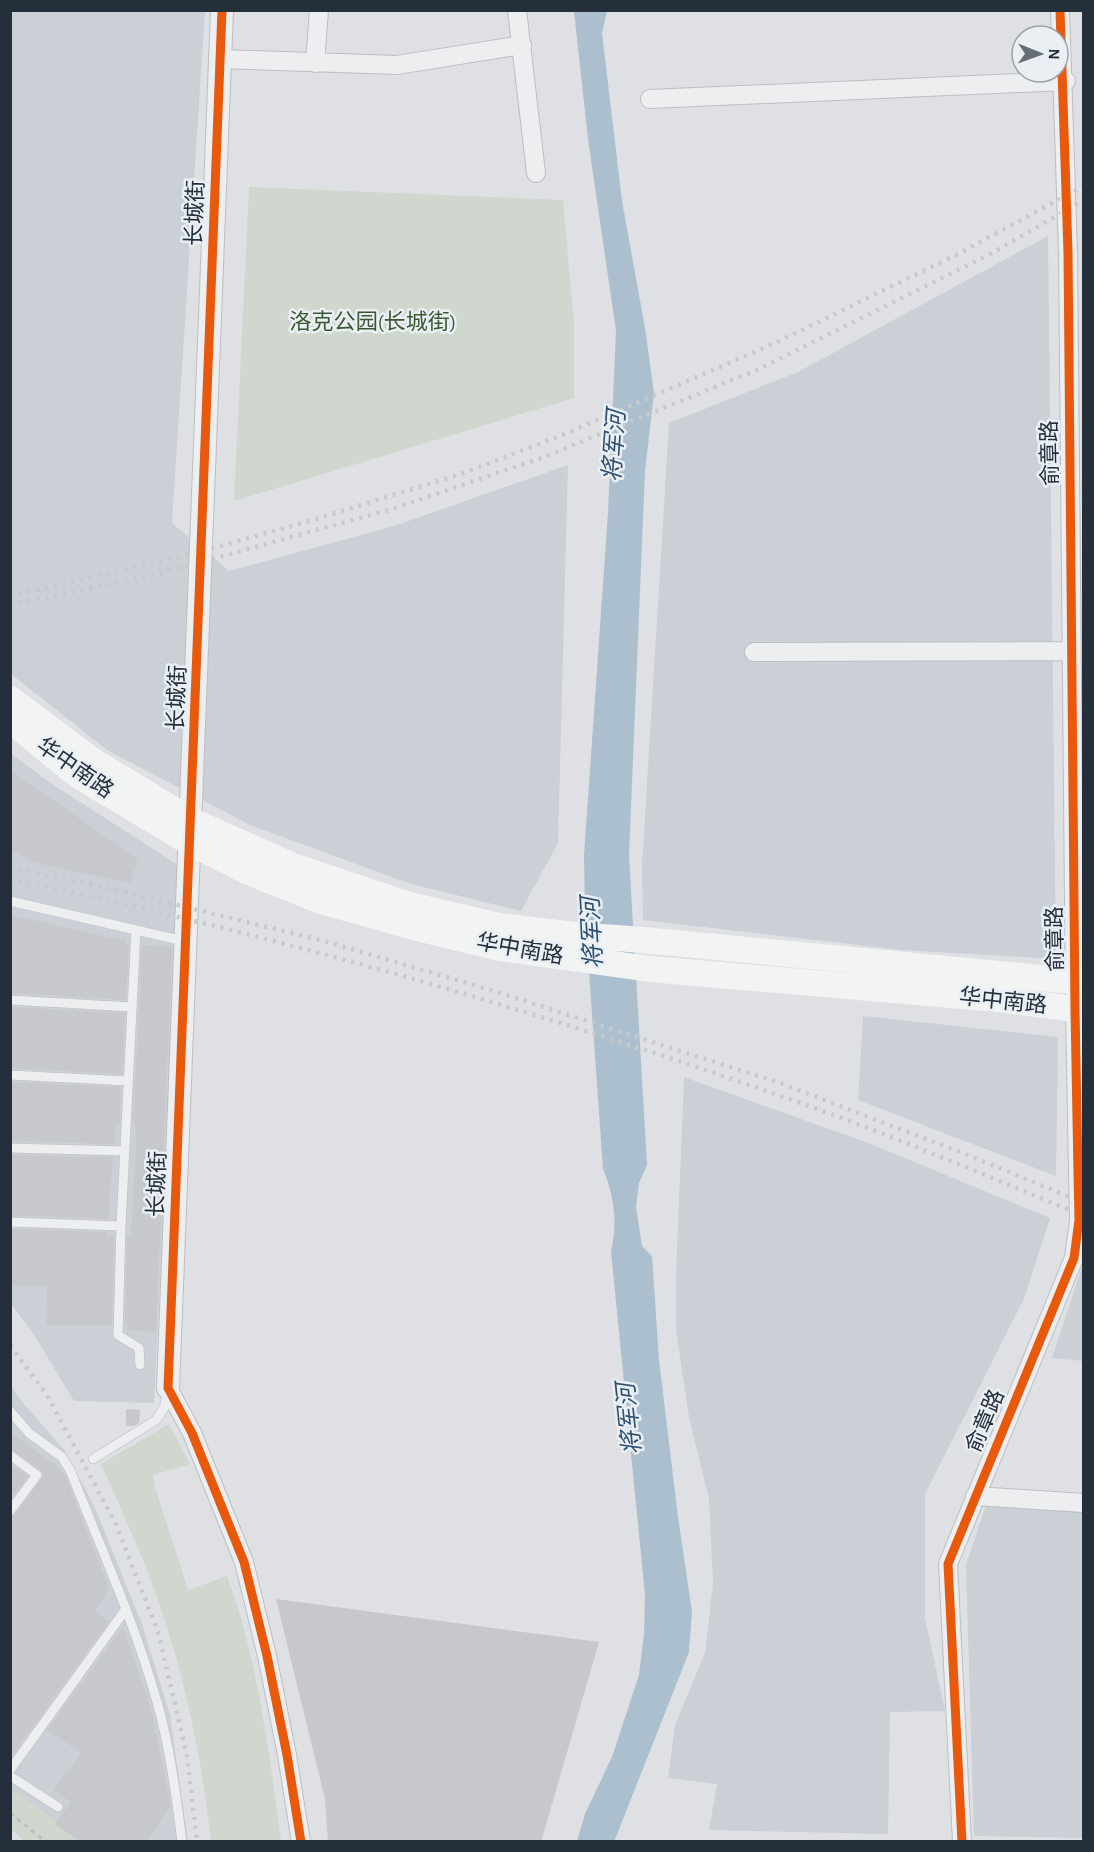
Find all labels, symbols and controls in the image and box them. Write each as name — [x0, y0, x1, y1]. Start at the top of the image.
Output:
north arrow — [1010, 24, 1070, 84]
text: N — [1046, 49, 1062, 60]
street label: 长城街 — [182, 180, 207, 246]
park label: 洛克公园(长城街) — [289, 310, 457, 333]
water label: 将军河 — [599, 405, 630, 483]
street label: 俞章路 — [1037, 420, 1062, 486]
street label: 长城街 — [164, 665, 189, 731]
street label: 华中南路 — [33, 733, 118, 802]
water label: 将军河 — [577, 892, 607, 970]
street label: 俞章路 — [1042, 906, 1067, 972]
street label: 华中南路 — [475, 930, 565, 967]
street label: 华中南路 — [958, 984, 1048, 1017]
street label: 长城街 — [144, 1151, 169, 1217]
water label: 将军河 — [612, 1378, 646, 1456]
street label: 俞章路 — [961, 1386, 1008, 1456]

